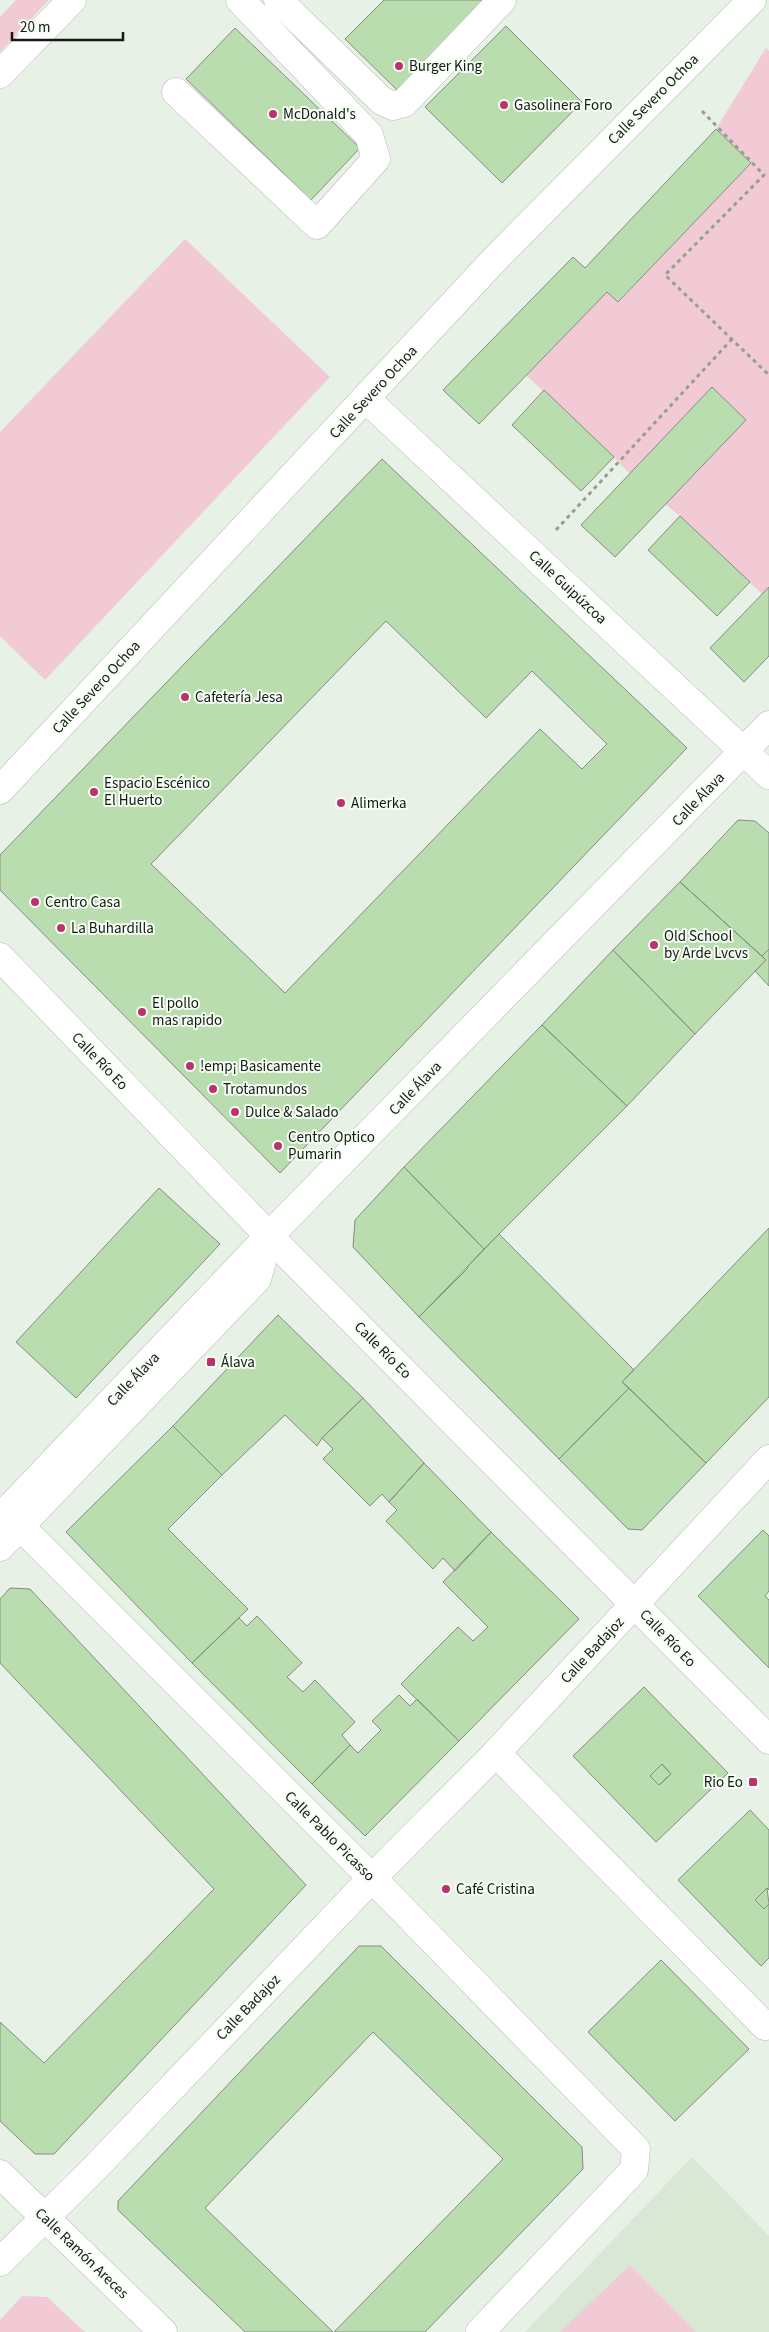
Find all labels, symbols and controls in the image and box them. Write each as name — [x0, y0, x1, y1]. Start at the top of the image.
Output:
scale bar — [12, 10, 124, 42]
text: 20 m — [20, 17, 50, 38]
street label: Calle Severo Ochoa — [603, 49, 703, 149]
place label: Burger King — [409, 56, 483, 77]
marker: Burger King — [393, 60, 405, 72]
place label: Gasolinera Foro — [514, 95, 612, 116]
marker: Gasolinera Foro — [498, 99, 510, 111]
place label: McDonald's — [283, 104, 356, 125]
marker: McDonald's — [267, 108, 279, 120]
street label: Calle Severo Ochoa — [325, 341, 422, 444]
street label: Calle Guipúzcoa — [524, 546, 611, 629]
street label: Calle Severo Ochoa — [48, 636, 145, 739]
place label: Cafetería Jesa — [195, 687, 283, 708]
marker: Cafetería Jesa — [179, 691, 191, 703]
street label: Calle Álava — [667, 768, 730, 831]
place label: Espacio Escénico El Huerto — [104, 773, 210, 811]
marker: Espacio Escénico El Huerto — [88, 786, 100, 798]
place label: Alimerka — [351, 793, 407, 814]
marker: Alimerka — [335, 797, 347, 809]
place label: Centro Casa — [45, 892, 120, 913]
marker: Centro Casa — [29, 896, 41, 908]
place label: La Buhardilla — [71, 918, 154, 939]
marker: La Buhardilla — [55, 922, 67, 934]
place label: Old School by Arde Lvcvs — [664, 926, 748, 964]
marker: Old School by Arde Lvcvs — [648, 939, 660, 951]
place label: El pollo mas rapido — [152, 993, 222, 1031]
marker: El pollo mas rapido — [136, 1006, 148, 1018]
street label: Calle Río Eo — [67, 1028, 133, 1095]
place label: !emp¡ Basicamente — [200, 1056, 321, 1077]
street label: Calle Álava — [384, 1057, 447, 1120]
marker: !emp¡ Basicamente — [184, 1060, 196, 1072]
place label: Trotamundos — [223, 1079, 307, 1100]
marker: Trotamundos — [207, 1083, 219, 1095]
place label: Dulce & Salado — [245, 1102, 339, 1123]
marker: Dulce & Salado — [229, 1106, 241, 1118]
place label: Centro Optico Pumarin — [288, 1127, 375, 1165]
marker: Centro Optico Pumarin — [272, 1140, 284, 1152]
street label: Calle Río Eo — [349, 1317, 416, 1384]
street label: Calle Álava — [102, 1348, 165, 1411]
place label: Álava — [221, 1352, 255, 1373]
marker: Álava — [205, 1356, 217, 1368]
street label: Calle Río Eo — [635, 1605, 701, 1672]
street label: Calle Badajoz — [556, 1612, 629, 1688]
place label: Rio Eo — [704, 1772, 743, 1793]
marker: Rio Eo — [747, 1776, 759, 1788]
street label: Calle Pablo Picasso — [280, 1786, 380, 1886]
place label: Café Cristina — [456, 1879, 535, 1900]
marker: Café Cristina — [440, 1883, 452, 1895]
street label: Calle Badajoz — [211, 1970, 285, 2045]
street label: Calle Ramón Areces — [30, 2203, 133, 2304]

